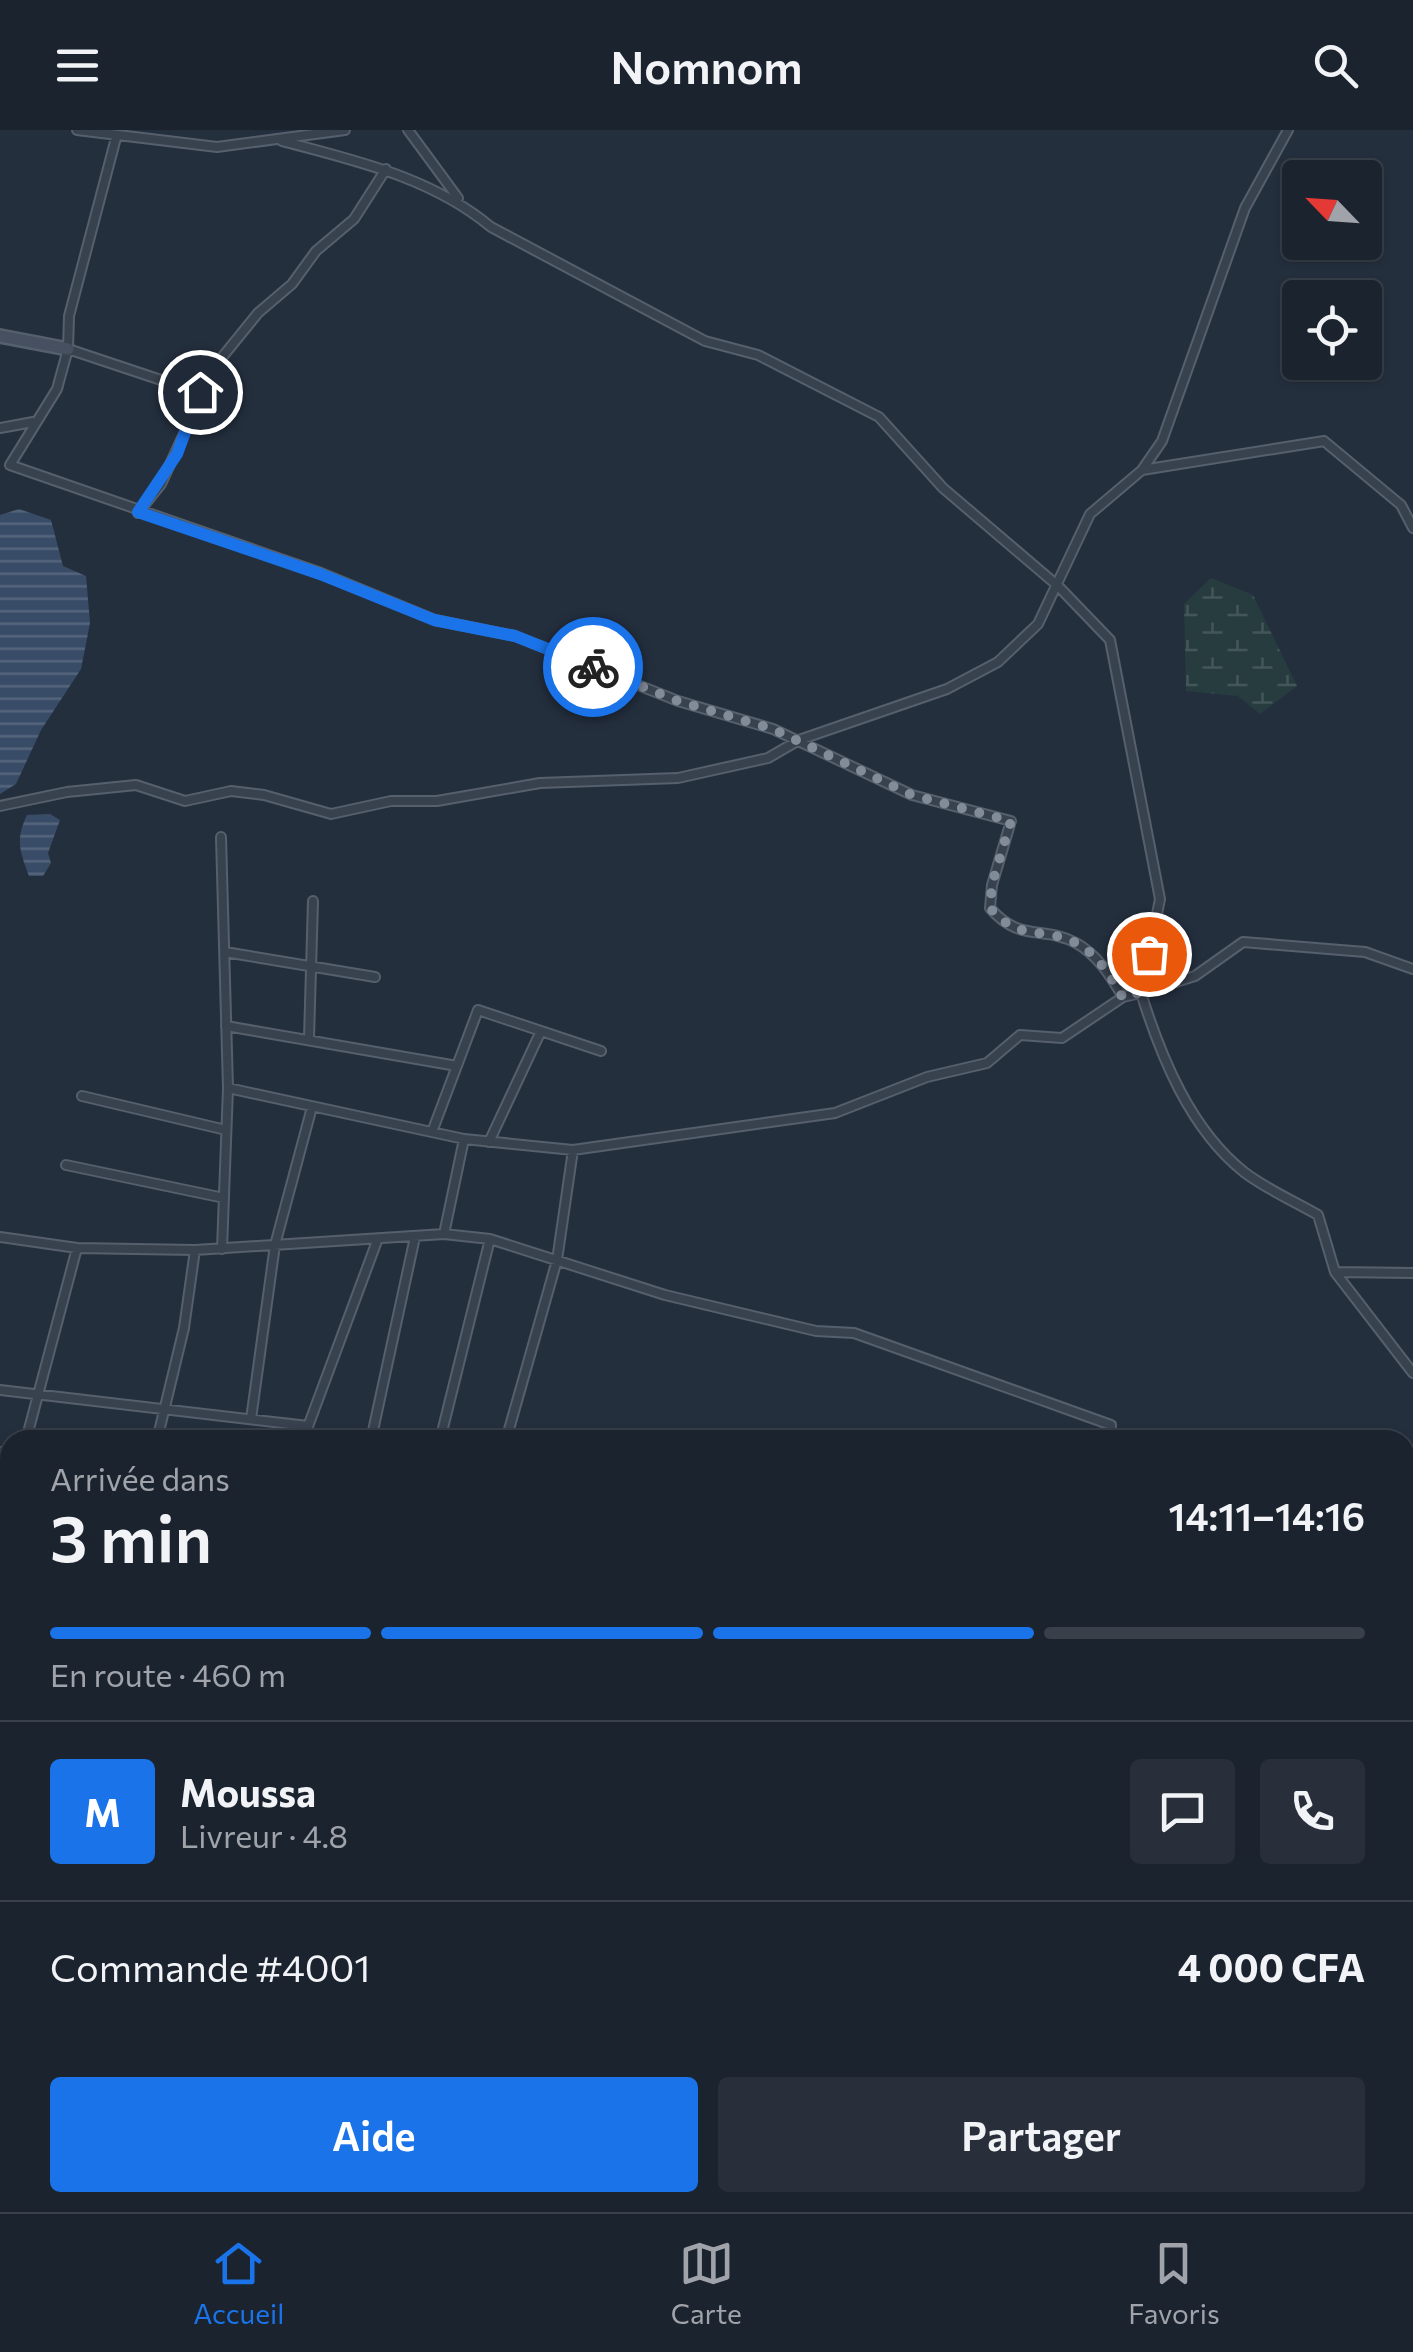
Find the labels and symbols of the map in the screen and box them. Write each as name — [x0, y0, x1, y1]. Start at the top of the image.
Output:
north arrow — [1282, 160, 1382, 260]
pin — [158, 350, 243, 435]
courier — [543, 617, 643, 717]
pin — [1107, 912, 1192, 997]

